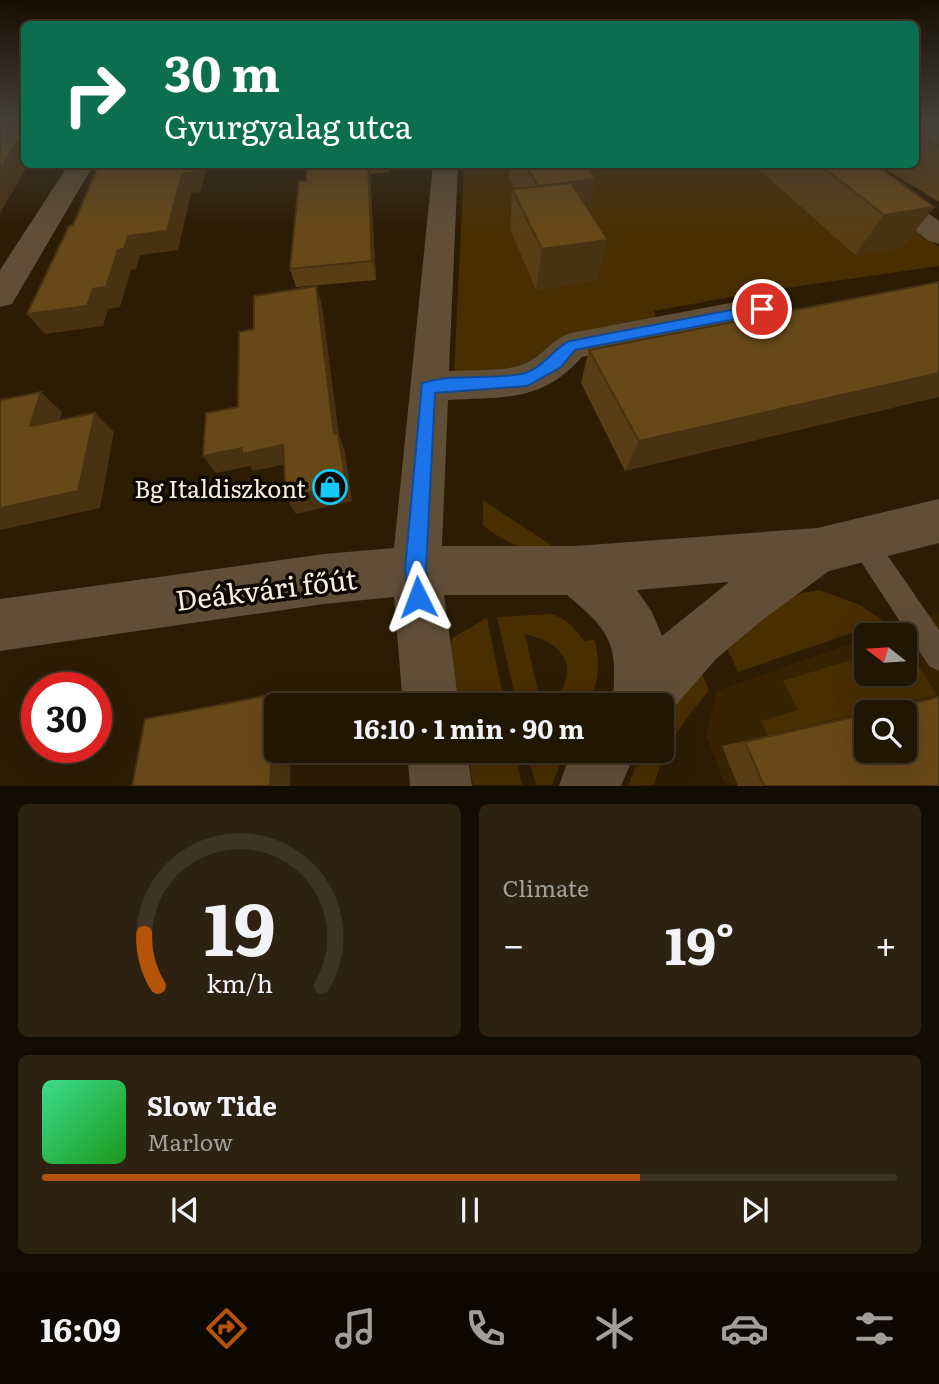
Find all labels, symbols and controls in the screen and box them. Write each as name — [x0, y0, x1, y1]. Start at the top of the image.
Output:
text: 30 m — [164, 34, 280, 107]
icon: right — [49, 49, 140, 140]
text: Gyurgyalag utca — [164, 101, 412, 149]
pin — [732, 279, 792, 339]
icon: arrive — [743, 290, 781, 328]
shop icon: Bg Italdiszkont — [311, 468, 349, 506]
place label: Bg Italdiszkont — [134, 470, 306, 505]
street label: Deákvári főút — [173, 556, 360, 620]
position arrow — [381, 560, 455, 634]
north arrow — [854, 623, 917, 686]
map controls — [854, 623, 917, 763]
speed limit sign: 30 — [21, 672, 112, 763]
button: search — [854, 700, 917, 763]
text: 16:10 · 1 min · 90 m — [354, 708, 584, 747]
text: Climate — [503, 870, 589, 904]
text: 19 — [203, 871, 275, 979]
text: 19° — [665, 904, 735, 981]
text: − — [503, 914, 525, 971]
text: + — [875, 914, 897, 971]
text: km/h — [206, 964, 273, 1001]
text: Slow Tide — [147, 1085, 277, 1124]
text: Marlow — [147, 1124, 233, 1158]
icon: previous — [166, 1191, 204, 1229]
icon: pause — [451, 1191, 489, 1229]
icon: next — [736, 1191, 774, 1229]
text: 16:09 — [40, 1304, 121, 1352]
icon: directions — [202, 1304, 251, 1353]
icon: music — [331, 1304, 380, 1353]
icon: phone — [461, 1304, 510, 1353]
icon: climate — [590, 1304, 639, 1353]
icon: car — [720, 1304, 769, 1353]
icon: filters — [850, 1304, 899, 1353]

